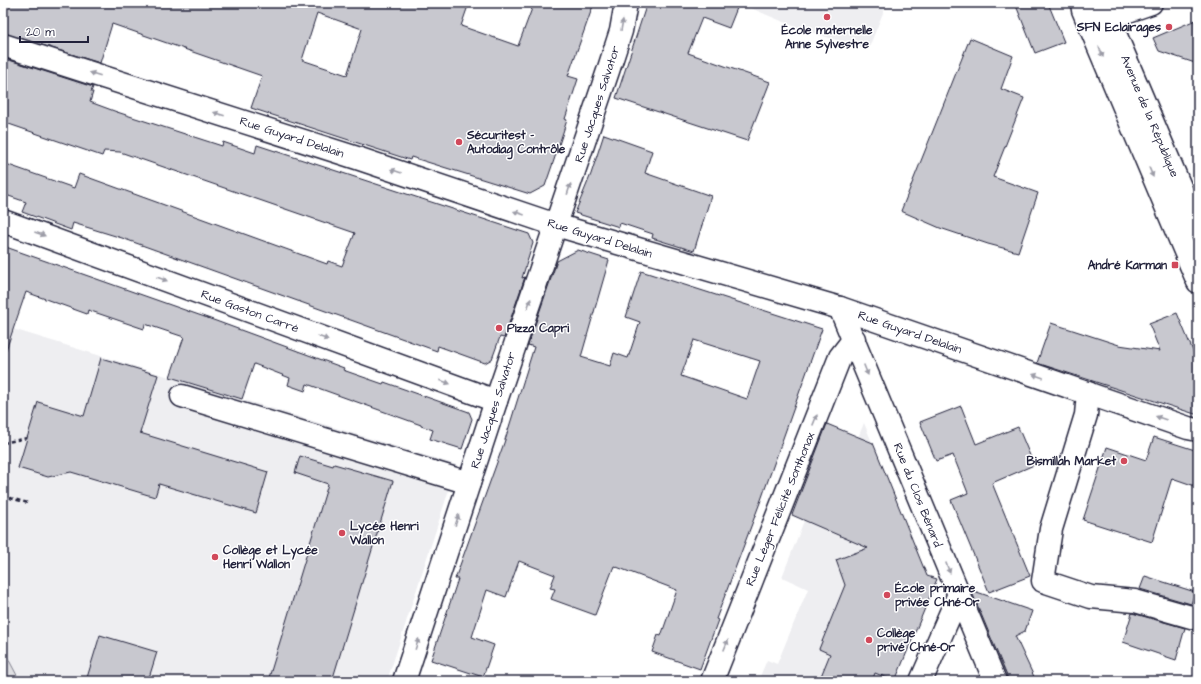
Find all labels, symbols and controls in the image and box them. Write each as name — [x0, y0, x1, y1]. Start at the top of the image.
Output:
marker: École maternelle Anne Sylvestre — [822, 12, 832, 22]
scale bar — [20, 18, 88, 44]
one-way arrow — [620, 19, 626, 31]
place label: SFN Eclairages — [1076, 19, 1161, 38]
place label: École maternelle Anne Sylvestre — [782, 22, 873, 54]
marker: SFN Eclairages — [1164, 22, 1174, 32]
text: 20 m — [26, 24, 55, 41]
street label: Rue Jacques Salvator — [571, 43, 625, 165]
one-way arrow — [1098, 47, 1104, 58]
street label: Avenue de la République — [1116, 53, 1183, 180]
one-way arrow — [89, 71, 101, 77]
one-way arrow — [212, 111, 224, 117]
street label: Rue Guyard Delalain — [237, 113, 346, 163]
place label: Sécuritest - Autodiag Contrôle — [466, 127, 566, 160]
marker: Sécuritest - Autodiag Contrôle — [454, 137, 464, 147]
one-way arrow — [1149, 167, 1155, 179]
one-way arrow — [389, 168, 401, 174]
one-way arrow — [566, 182, 572, 194]
one-way arrow — [512, 209, 524, 215]
street label: Rue Guyard Delalain — [545, 214, 654, 263]
one-way arrow — [34, 232, 46, 238]
place label: André Karman — [1088, 257, 1167, 274]
marker: André Karman — [1170, 260, 1180, 270]
one-way arrow — [156, 276, 168, 282]
street label: Rue Gaston Carré — [198, 286, 302, 337]
one-way arrow — [526, 298, 532, 310]
street label: Rue Guyard Delalain — [855, 307, 964, 359]
place label: Pizza Capri — [507, 320, 569, 338]
marker: Pizza Capri — [494, 323, 504, 333]
one-way arrow — [318, 335, 330, 341]
street label: Rue Jacques Salvator — [467, 349, 521, 471]
one-way arrow — [863, 364, 870, 376]
one-way arrow — [1032, 372, 1044, 378]
one-way arrow — [440, 380, 452, 386]
one-way arrow — [813, 413, 819, 425]
one-way arrow — [1154, 415, 1166, 421]
street label: Rue Léger Félicité Sonthonax — [742, 429, 820, 589]
street label: Rue du Clos Bénard — [889, 441, 946, 550]
place label: Bismillah Market — [1026, 453, 1116, 470]
marker: Bismillah Market — [1119, 456, 1129, 466]
one-way arrow — [454, 514, 460, 526]
place label: Lycée Henri Wallon — [349, 518, 419, 549]
marker: Lycée Henri Wallon — [337, 528, 347, 538]
place label: Collège et Lycée Henri Wallon — [223, 542, 318, 573]
marker: Collège et Lycée Henri Wallon — [210, 552, 220, 562]
one-way arrow — [945, 562, 951, 573]
place label: École primaire privée Chné-Or — [895, 580, 980, 612]
marker: École primaire privée Chné-Or — [882, 590, 892, 600]
place label: Collège privé Chné-Or — [877, 625, 955, 657]
marker: Collège privé Chné-Or — [864, 635, 874, 645]
one-way arrow — [414, 638, 420, 650]
one-way arrow — [724, 638, 730, 650]

